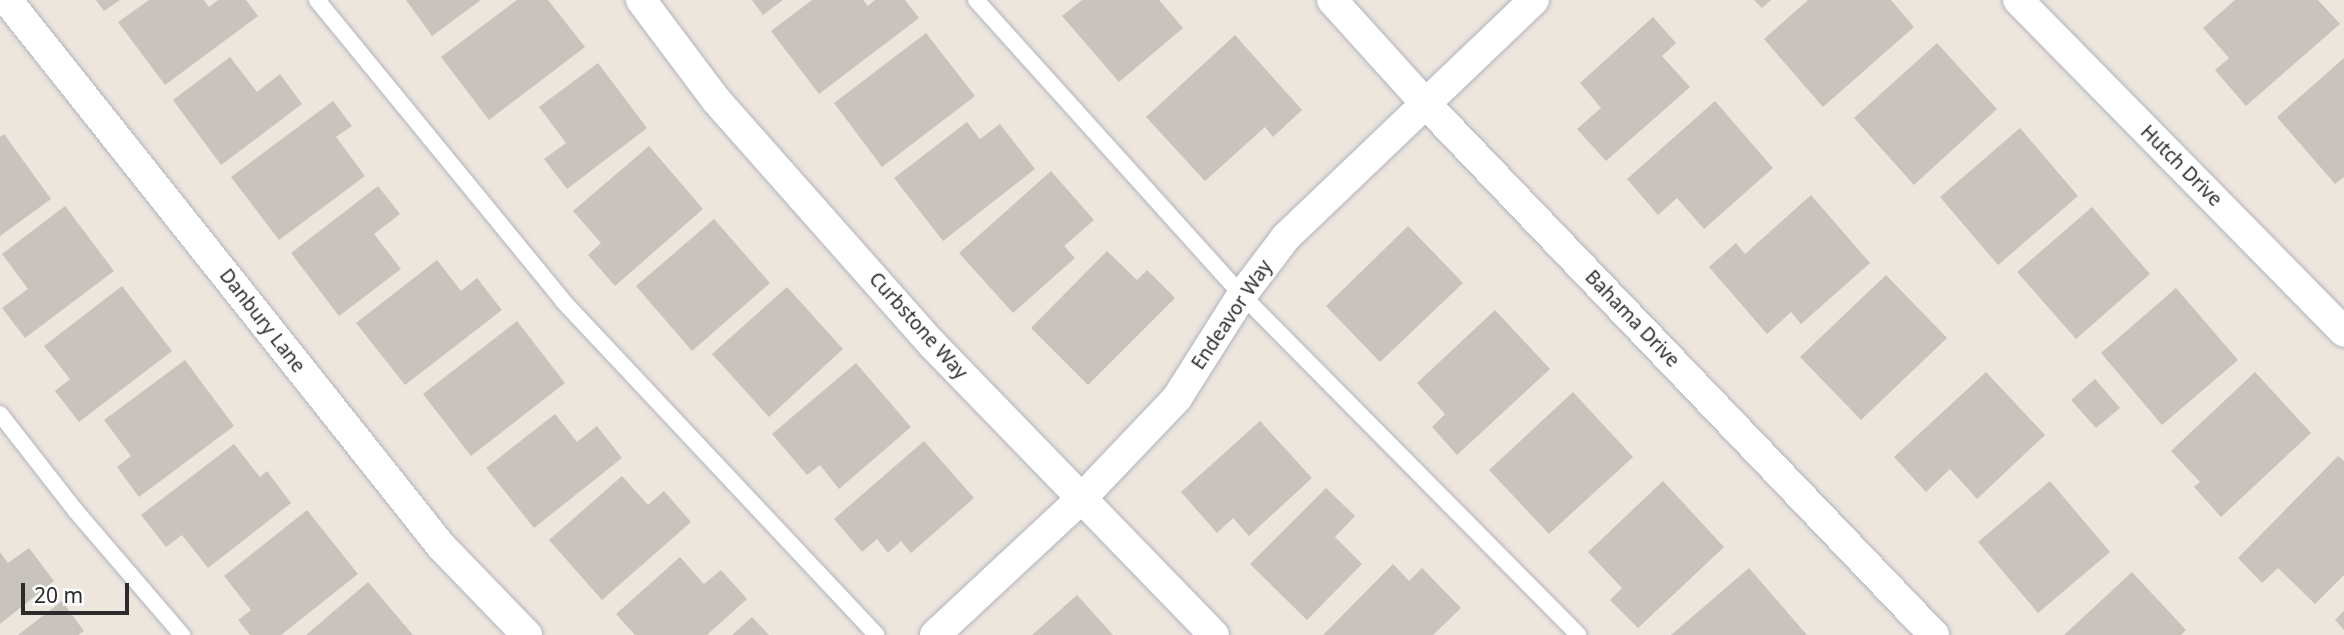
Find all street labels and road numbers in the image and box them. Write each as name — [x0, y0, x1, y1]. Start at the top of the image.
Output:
street label: Hutch Drive — [2136, 121, 2226, 211]
street label: Endeavor Way — [1187, 256, 1277, 374]
street label: Danbury Lane — [214, 265, 310, 377]
street label: Bahama Drive — [1580, 266, 1684, 372]
street label: Curbstone Way — [864, 268, 972, 384]

